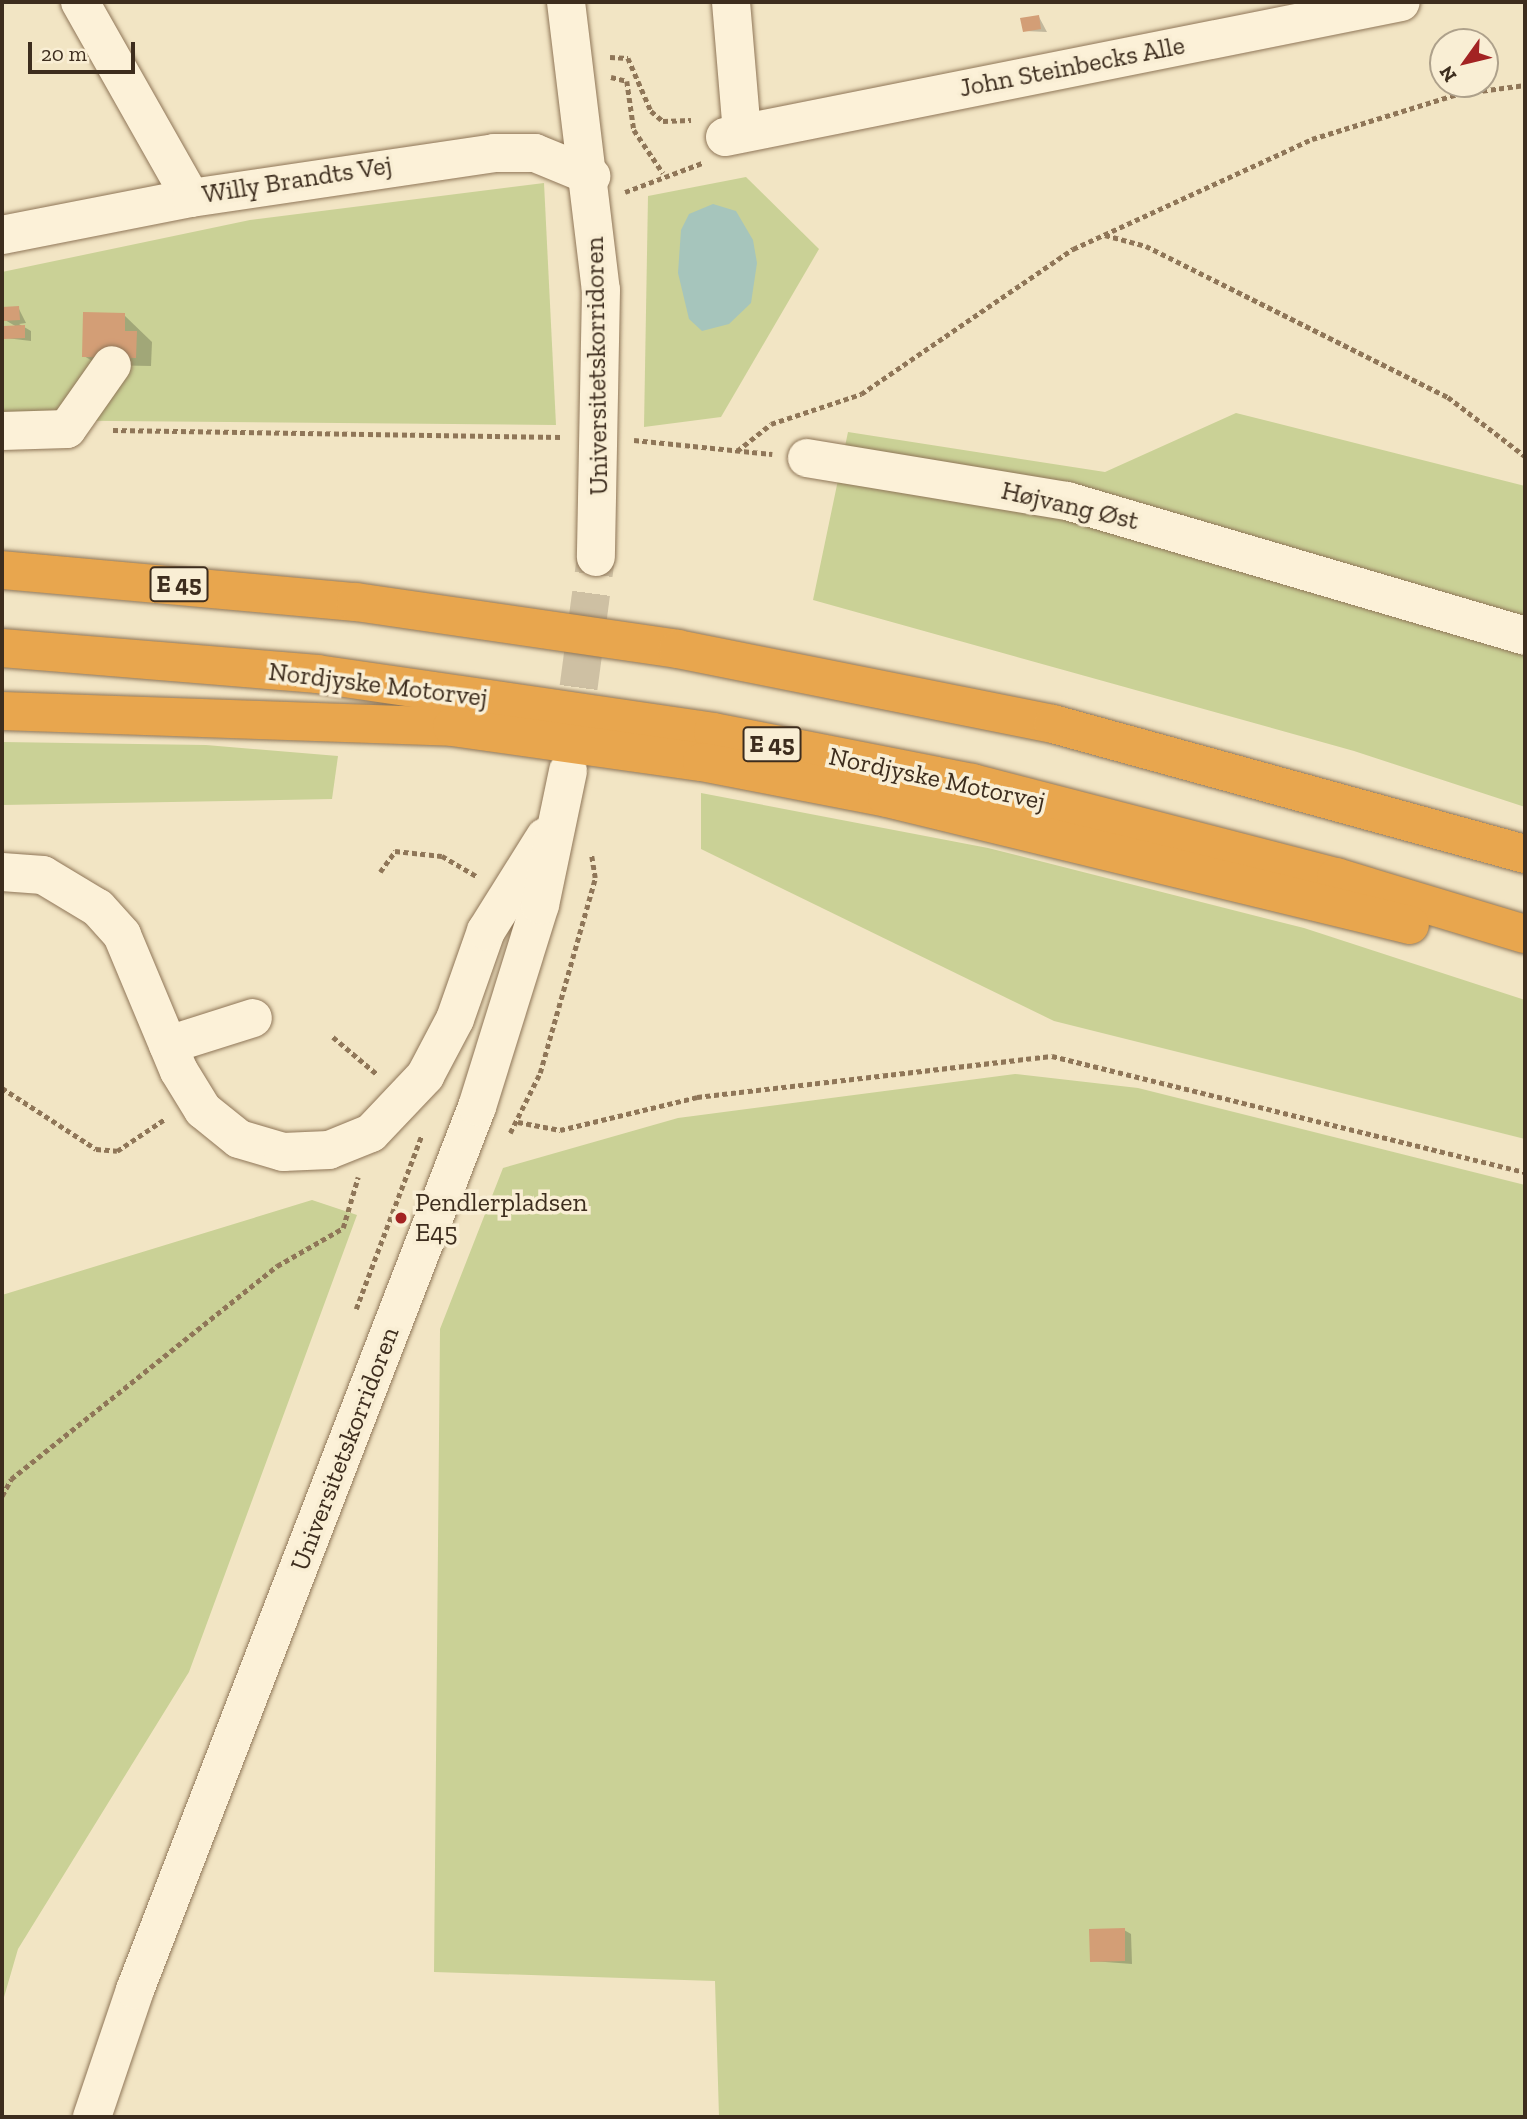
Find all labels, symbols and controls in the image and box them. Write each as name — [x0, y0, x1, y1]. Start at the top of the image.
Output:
scale bar — [32, 28, 138, 72]
north arrow — [1429, 28, 1499, 98]
street label: John Steinbecks Alle — [956, 30, 1188, 104]
text: 20 m — [41, 41, 87, 66]
text: N — [1434, 61, 1461, 86]
street label: Willy Brandts Vej — [199, 149, 395, 211]
street label: Universitetskorridoren — [579, 236, 615, 496]
street label: Højvang Øst — [998, 475, 1142, 537]
road number: E 45 — [149, 564, 209, 604]
street label: Nordjyske Motorvej — [267, 656, 489, 714]
road number: E 45 — [742, 724, 802, 764]
street label: Nordjyske Motorvej — [826, 741, 1048, 817]
place label: Pendlerpladsen E45 — [415, 1187, 587, 1248]
marker: Pendlerpladsen E45 — [393, 1210, 409, 1226]
street label: Universitetskorridoren — [284, 1323, 406, 1575]

